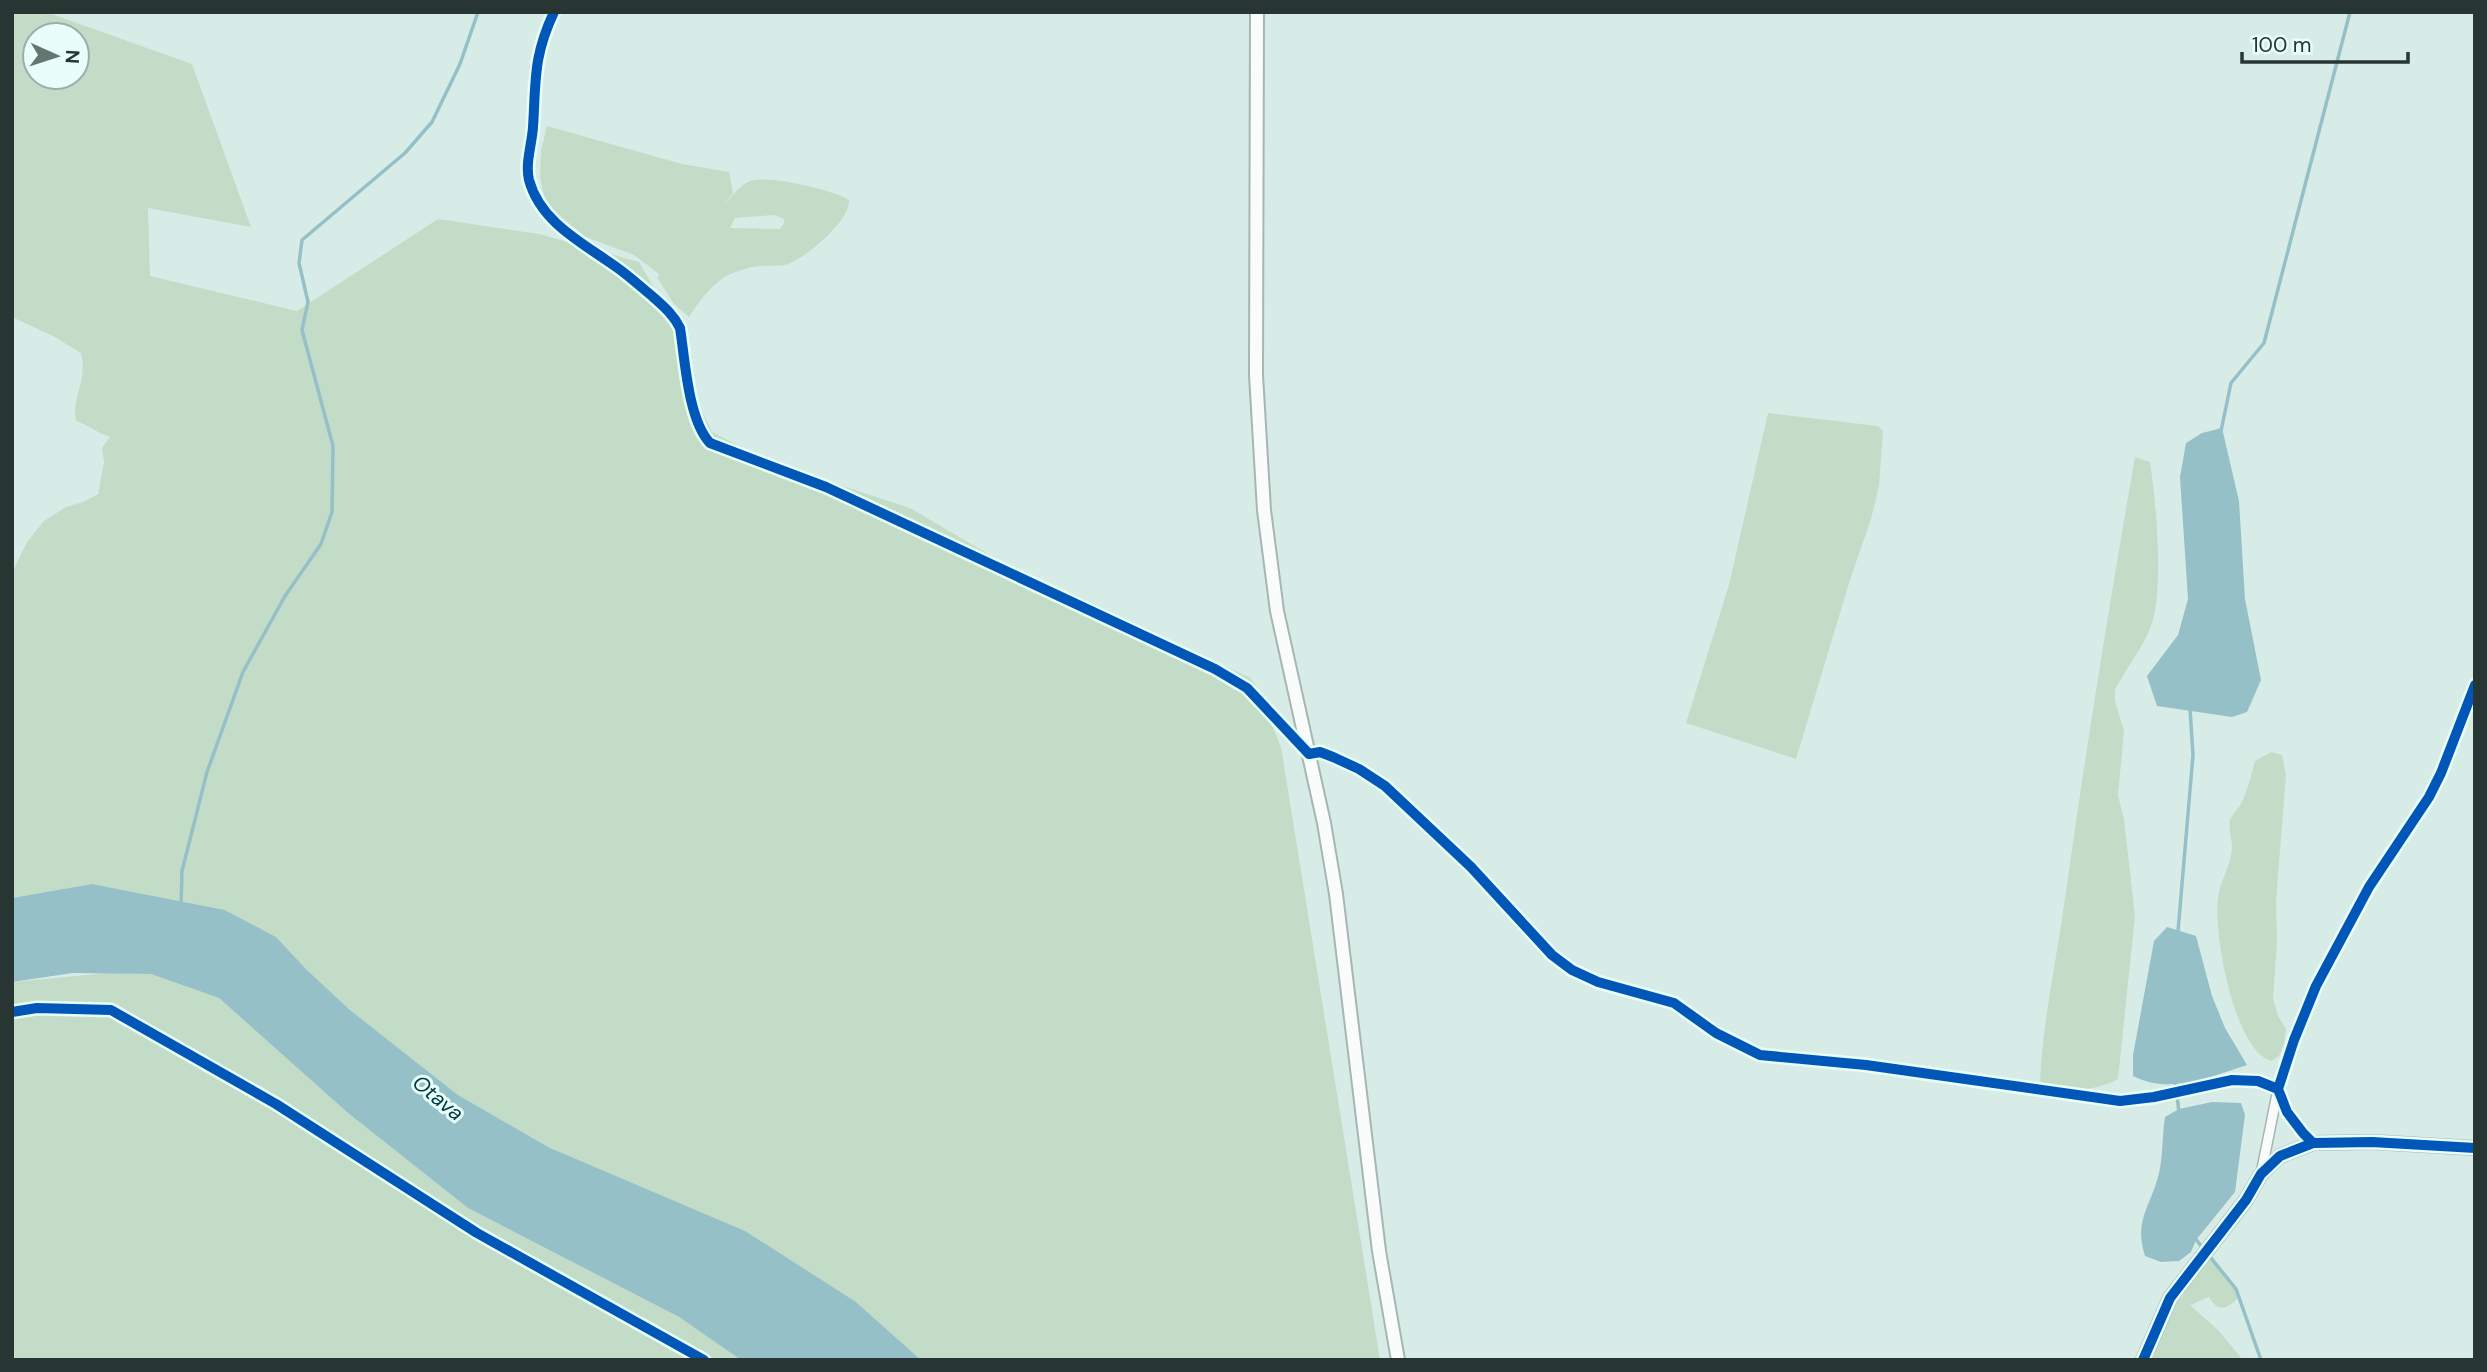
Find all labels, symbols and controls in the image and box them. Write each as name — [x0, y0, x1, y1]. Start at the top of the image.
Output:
north arrow — [21, 21, 91, 91]
scale bar — [2242, 21, 2408, 65]
text: 100 m — [2252, 31, 2312, 59]
text: N — [60, 49, 85, 64]
water label: Otava — [406, 1069, 470, 1127]

